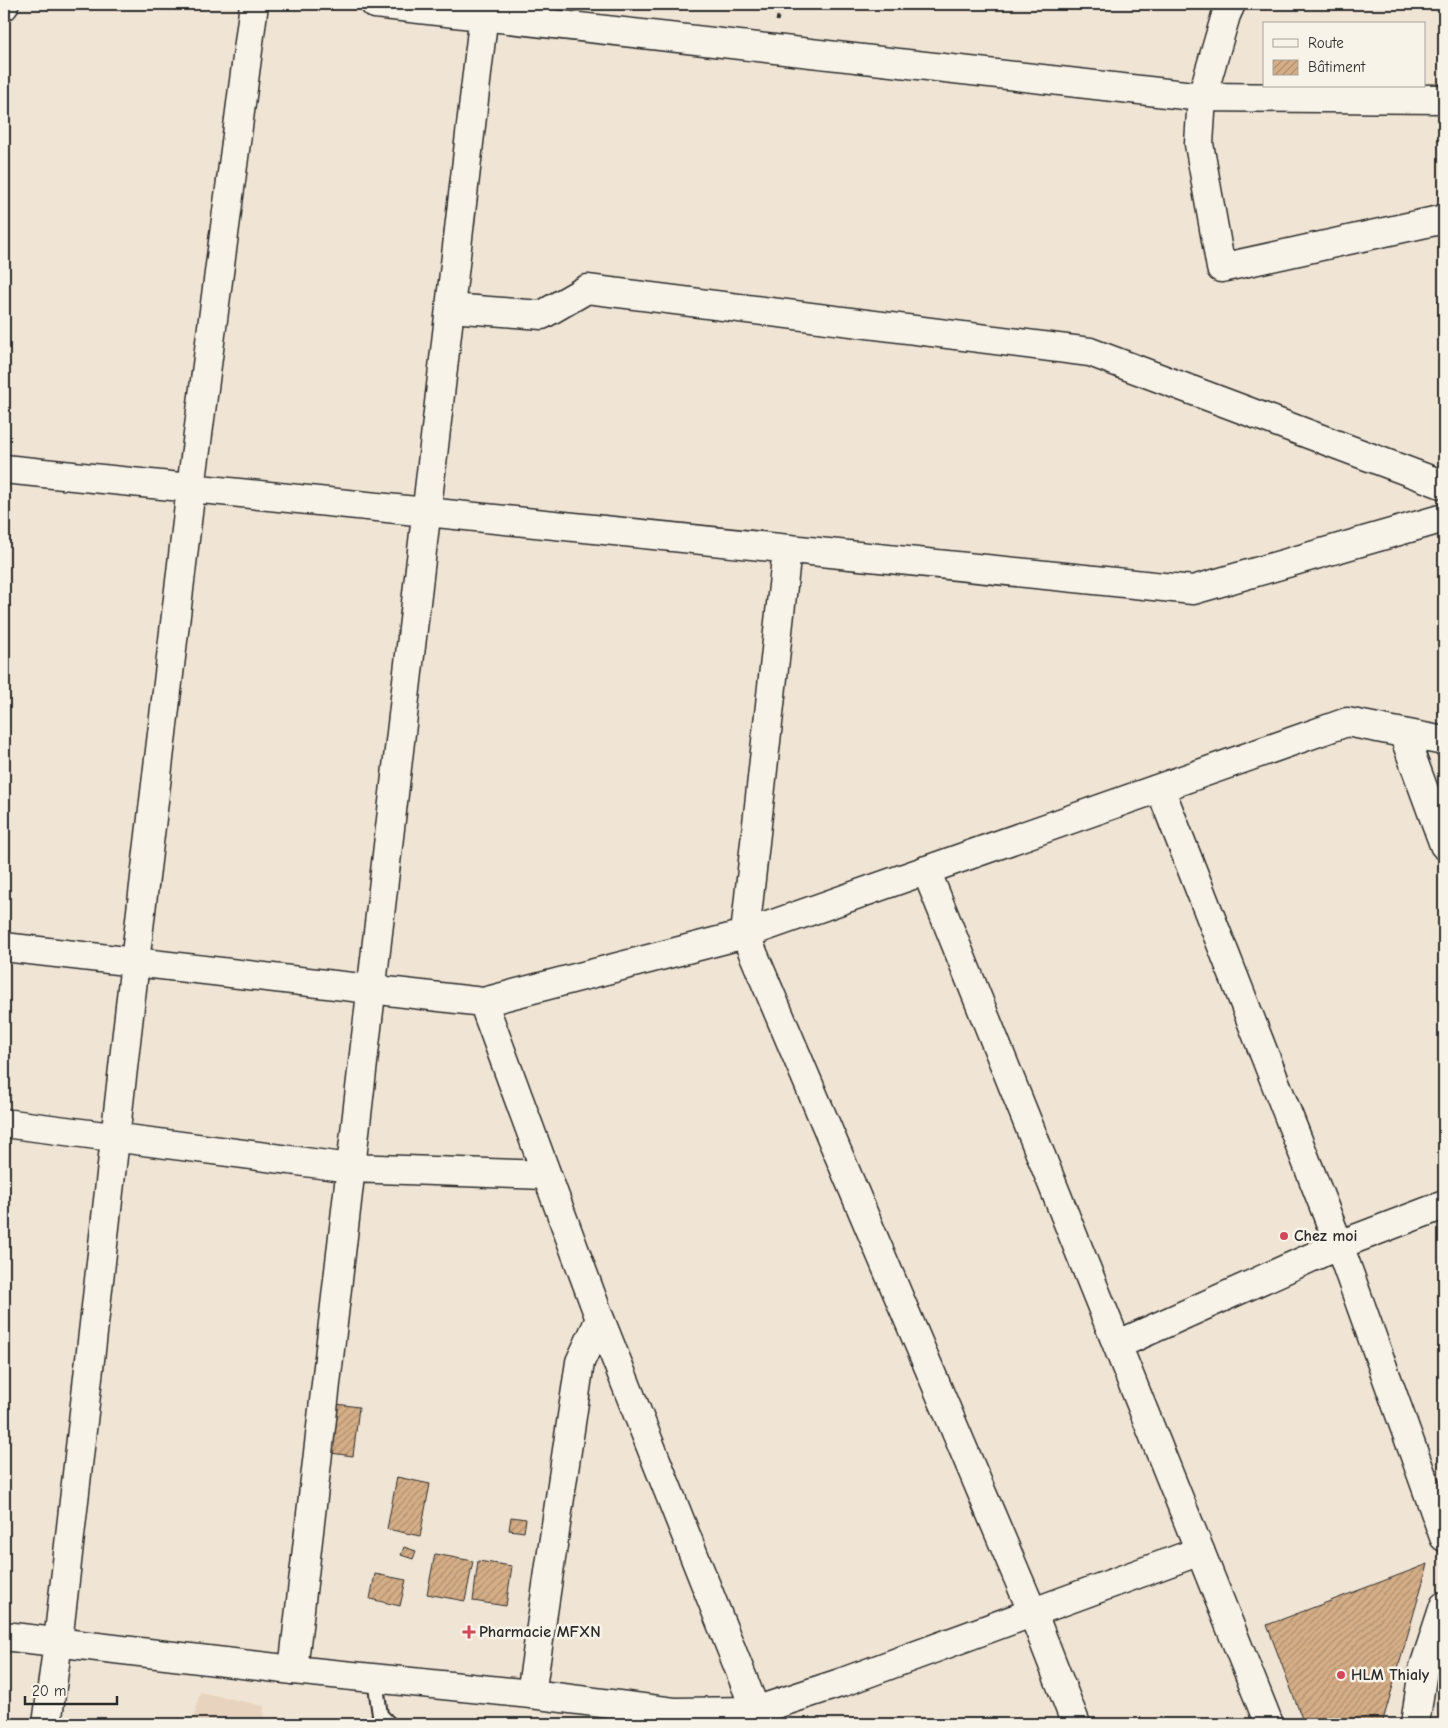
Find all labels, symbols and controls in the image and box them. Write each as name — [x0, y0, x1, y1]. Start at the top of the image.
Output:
legend — [1263, 22, 1426, 88]
text: Route — [1308, 34, 1344, 52]
text: Bâtiment — [1308, 58, 1366, 76]
place label: Chez moi — [1294, 1227, 1357, 1245]
marker: Chez moi — [1278, 1230, 1290, 1242]
place label: Pharmacie MFXN — [479, 1623, 601, 1641]
marker: Pharmacie MFXN — [463, 1626, 475, 1638]
place label: HLM Thialy — [1351, 1666, 1430, 1684]
marker: HLM Thialy — [1335, 1669, 1347, 1681]
scale bar — [25, 1673, 118, 1705]
text: 20 m — [32, 1682, 66, 1700]

